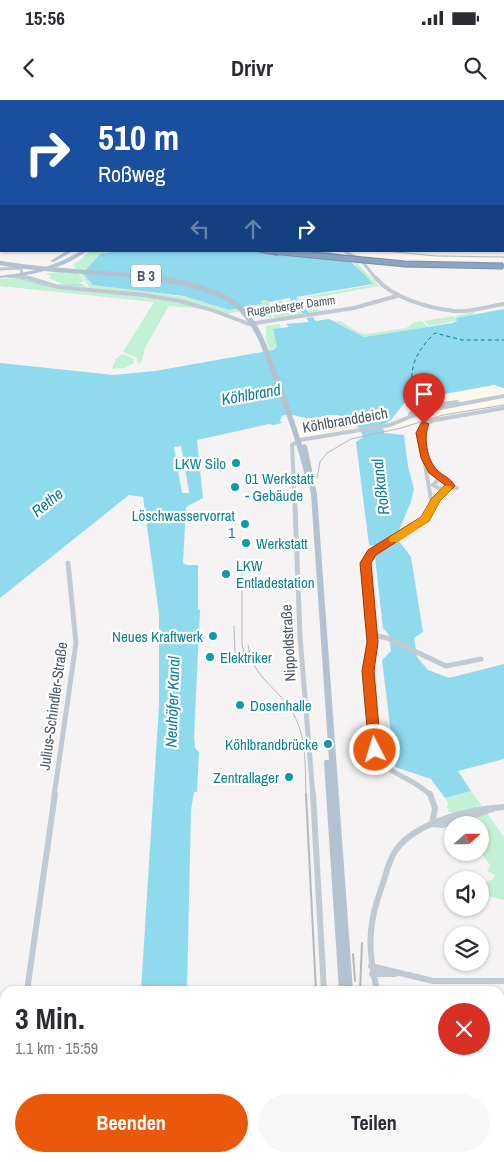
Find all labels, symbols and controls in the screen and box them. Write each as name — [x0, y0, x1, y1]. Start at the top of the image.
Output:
text: 15:56 — [25, 5, 65, 31]
text: Drivr — [231, 53, 273, 83]
icon: back — [15, 54, 43, 82]
icon: search — [461, 54, 489, 82]
text: 510 m — [98, 114, 179, 161]
icon: right — [15, 120, 80, 185]
text: Roßweg — [98, 159, 165, 189]
icon: left — [186, 215, 214, 243]
icon: ahead — [239, 215, 267, 243]
icon: right — [292, 215, 320, 243]
road number: B 3 — [131, 265, 161, 288]
street label: Rugenberger Damm — [246, 292, 336, 320]
pin — [403, 373, 445, 424]
water label: Köhlbrand — [220, 378, 283, 410]
icon: arrive — [410, 380, 438, 408]
street label: Köhlbranddeich — [301, 402, 389, 438]
place label: LKW Silo — [175, 453, 226, 474]
marker: LKW Silo — [230, 457, 242, 469]
water label: Roßkanal — [366, 457, 394, 516]
place label: 01 Werkstatt - Gebäude — [245, 468, 314, 506]
marker: 01 Werkstatt - Gebäude — [229, 481, 241, 493]
water label: Rethe — [26, 482, 68, 522]
place label: Löschwasservorrat 1 — [132, 505, 236, 543]
marker: Löschwasservorrat 1 — [239, 518, 251, 530]
place label: Werkstatt — [256, 533, 308, 554]
marker: Werkstatt — [240, 537, 252, 549]
place label: LKW Entladestation — [236, 555, 315, 593]
marker: LKW Entladestation — [220, 568, 232, 580]
street label: Nippoldstraße — [275, 604, 301, 682]
place label: Neues Kraftwerk — [112, 626, 204, 647]
marker: Neues Kraftwerk — [207, 630, 219, 642]
street label: Julius-Schindler-Straße — [34, 640, 72, 771]
place label: Elektriker — [220, 647, 272, 668]
marker: Elektriker — [204, 651, 216, 663]
water label: Neuhöfer Kanal — [159, 655, 185, 748]
place label: Dosenhalle — [250, 695, 312, 716]
marker: Dosenhalle — [234, 699, 246, 711]
position arrow — [348, 723, 400, 775]
place label: Köhlbrandbrücke — [225, 734, 318, 755]
marker: Köhlbrandbrücke — [322, 738, 334, 750]
place label: Zentrallager — [213, 767, 279, 788]
marker: Zentrallager — [283, 771, 295, 783]
north arrow — [444, 816, 489, 861]
map controls — [444, 816, 489, 971]
button: sound — [444, 871, 489, 916]
button: layers — [444, 926, 489, 971]
text: 3 Min. — [15, 998, 85, 1038]
button: close — [438, 1003, 490, 1055]
text: 1.1 km · 15:59 — [15, 1037, 98, 1059]
button: Beenden — [15, 1094, 248, 1152]
button: Teilen — [258, 1094, 490, 1152]

